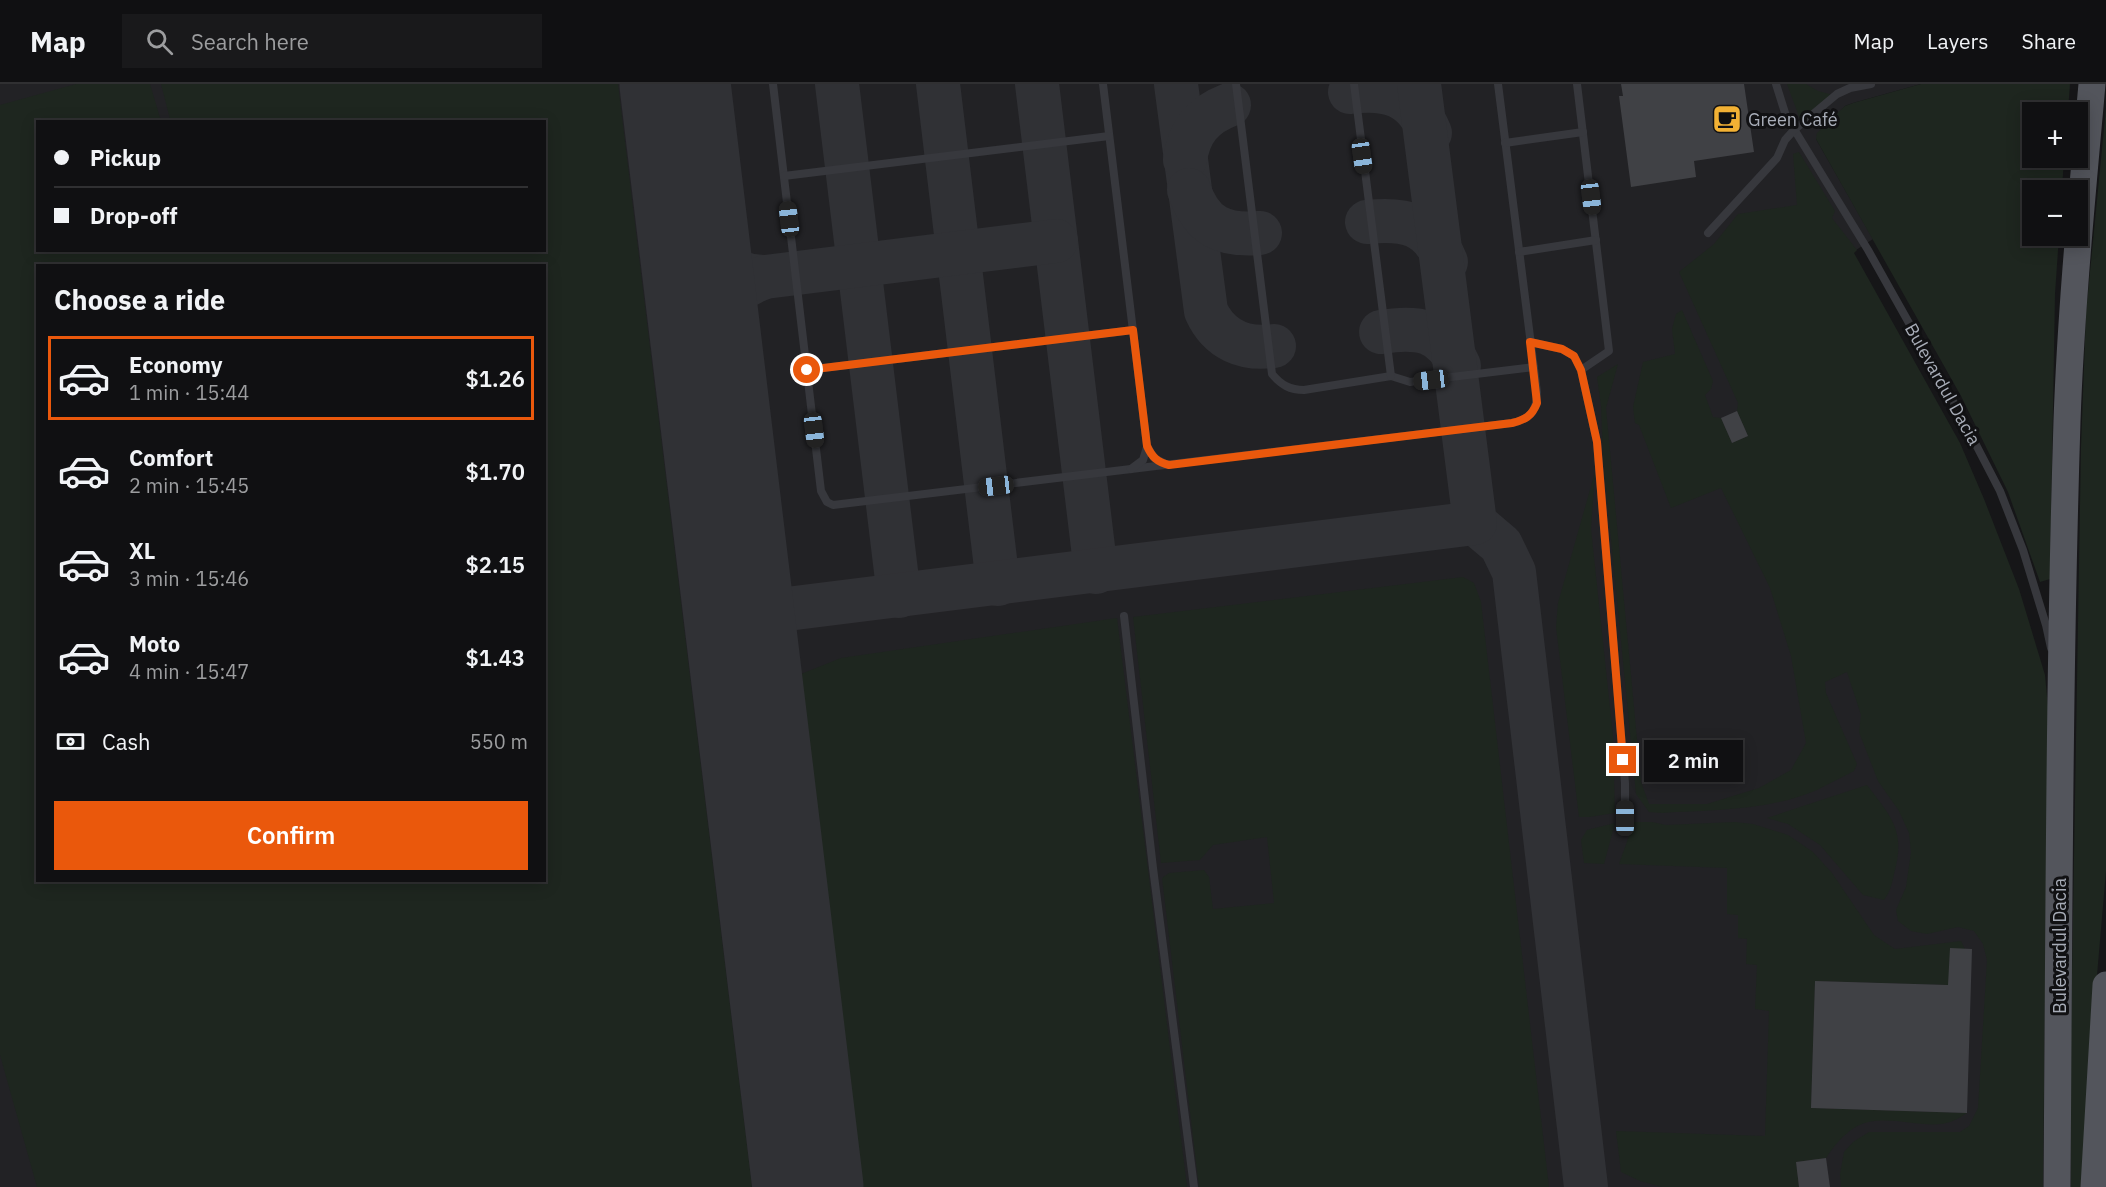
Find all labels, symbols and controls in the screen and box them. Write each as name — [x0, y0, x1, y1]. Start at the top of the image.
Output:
search box — [122, 14, 542, 68]
text: Map — [30, 23, 86, 60]
icon: search — [143, 25, 176, 58]
text: Search here — [191, 27, 309, 56]
text: Map — [1854, 27, 1894, 55]
text: Layers — [1927, 27, 1989, 55]
text: Share — [2022, 27, 2076, 55]
map controls — [2022, 102, 2088, 246]
button: + — [2022, 102, 2088, 168]
cafe icon: Green Café — [1711, 103, 1743, 135]
place label: Green Café — [1748, 108, 1838, 131]
car — [1351, 137, 1373, 175]
text: Pickup — [90, 143, 161, 172]
car — [1580, 178, 1602, 216]
button: − — [2022, 180, 2088, 246]
car — [778, 200, 800, 238]
text: Drop-off — [90, 201, 177, 230]
text: Choose a ride — [54, 282, 225, 317]
street label: Bulevardul Dacia — [1900, 319, 1986, 449]
text: Economy — [129, 350, 223, 379]
icon: car — [57, 351, 111, 405]
route start — [793, 356, 820, 383]
text: $1.26 — [466, 364, 525, 393]
car — [1412, 369, 1450, 391]
text: 1 min · 15:44 — [129, 379, 249, 406]
car — [803, 411, 825, 449]
text: Comfort — [129, 443, 213, 472]
icon: car — [57, 444, 111, 498]
text: $1.70 — [466, 457, 525, 486]
text: 2 min · 15:45 — [129, 472, 249, 499]
car — [977, 475, 1015, 497]
text: XL — [129, 536, 155, 565]
icon: car — [57, 537, 111, 591]
text: $2.15 — [466, 550, 525, 579]
text: 3 min · 15:46 — [129, 565, 249, 592]
text: Moto — [129, 629, 180, 658]
icon: car — [57, 630, 111, 684]
text: $1.43 — [466, 643, 525, 672]
text: 4 min · 15:47 — [129, 658, 249, 685]
icon: cash — [54, 725, 87, 758]
text: Cash — [102, 727, 151, 756]
text: 550 m — [470, 728, 528, 755]
callout: 2 min — [1644, 739, 1743, 781]
route end — [1609, 746, 1636, 773]
text: 2 min — [1668, 747, 1719, 774]
car — [1616, 800, 1634, 836]
button: Confirm — [54, 801, 528, 870]
street label: Bulevardul Dacia — [2048, 878, 2071, 1014]

